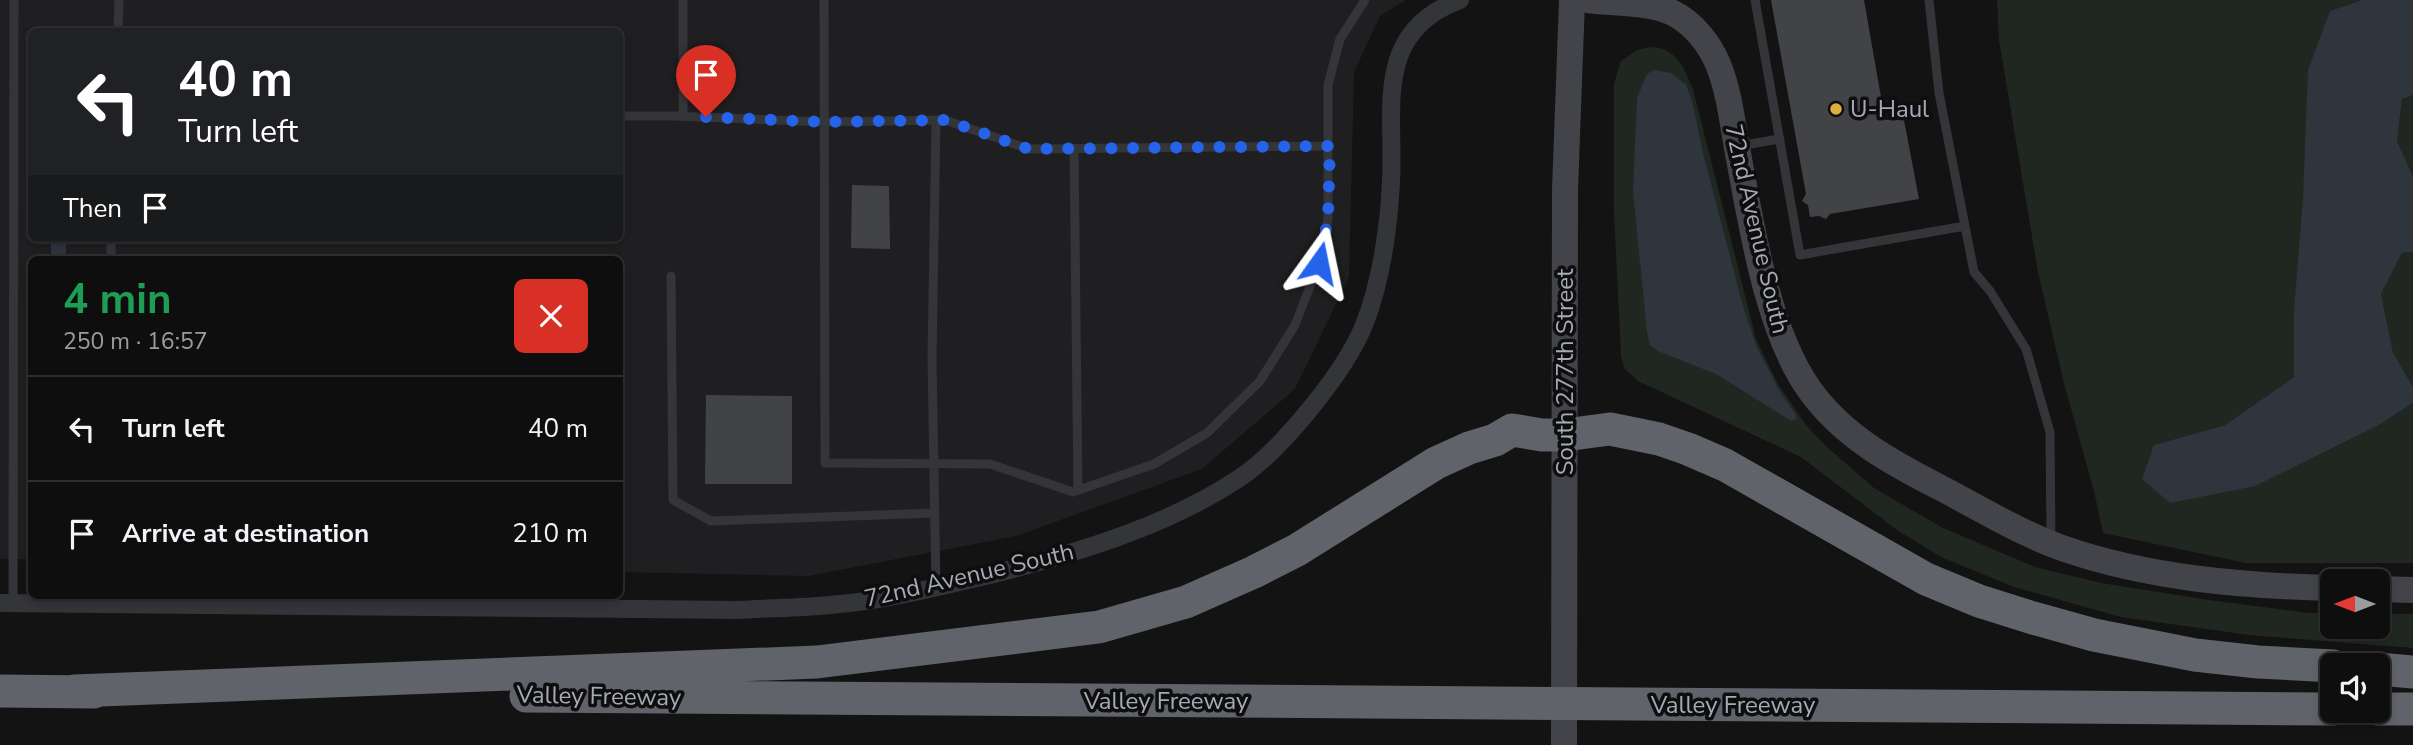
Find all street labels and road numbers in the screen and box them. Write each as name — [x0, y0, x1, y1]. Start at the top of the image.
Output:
street label: 72nd Avenue South — [1717, 121, 1797, 337]
street label: South 277th Street — [1549, 268, 1581, 475]
street label: 72nd Avenue South — [861, 535, 1077, 615]
street label: Valley Freeway — [515, 679, 682, 713]
street label: Valley Freeway — [1083, 685, 1249, 717]
street label: Valley Freeway — [1650, 689, 1816, 721]

